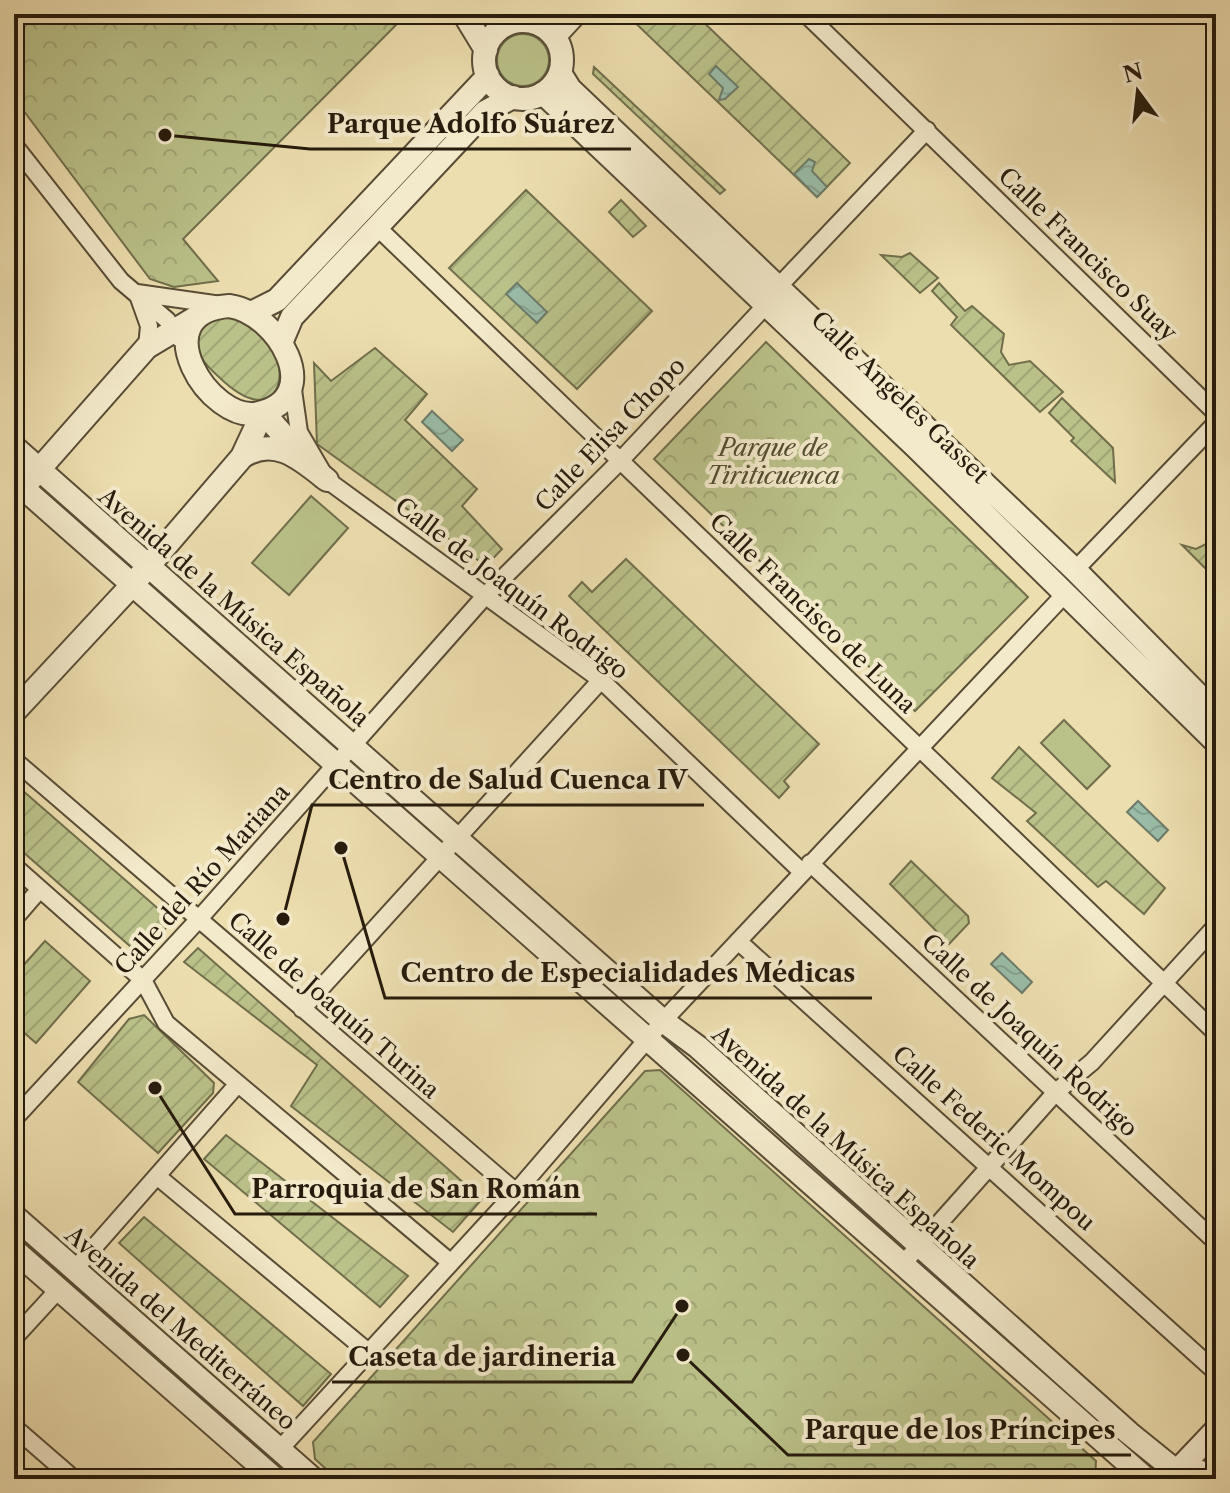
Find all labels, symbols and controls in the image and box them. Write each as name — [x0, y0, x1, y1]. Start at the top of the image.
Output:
north arrow — [1098, 52, 1178, 132]
text: N — [1120, 58, 1146, 89]
callout: Parque Adolfo Suárez — [310, 99, 631, 149]
text: Parque Adolfo Suárez — [327, 108, 615, 140]
street label: Calle Francisco Suay — [993, 161, 1184, 347]
street label: Calle Angeles Gasset — [805, 305, 995, 490]
street label: Calle Elisa Chopo — [529, 351, 691, 517]
park label: Parque de Tiriticuenca — [706, 433, 840, 490]
street label: Avenida de la Música Española — [92, 481, 376, 733]
street label: Calle de Joaquín Rodrigo — [390, 491, 634, 685]
street label: Calle Francisco de Luna — [704, 507, 922, 719]
callout: Centro de Salud Cuenca IV — [312, 755, 704, 805]
text: Centro de Salud Cuenca IV — [328, 764, 689, 796]
street label: Calle del Río Mariana — [108, 777, 296, 981]
street label: Calle de Joaquín Turina — [223, 906, 446, 1105]
street label: Calle de Joaquín Rodrigo — [916, 927, 1144, 1143]
callout: Centro de Especialidades Médicas — [385, 948, 872, 998]
text: Centro de Especialidades Médicas — [401, 957, 855, 989]
street label: Avenida de la Música Española — [706, 1019, 986, 1275]
street label: Calle Federic Mompou — [887, 1039, 1101, 1237]
callout: Parroquia de San Román — [235, 1164, 597, 1214]
text: Parroquia de San Román — [251, 1173, 581, 1205]
street label: Avenida del Mediterráneo — [59, 1219, 302, 1436]
callout: Caseta de jardineria — [332, 1332, 632, 1382]
text: Caseta de jardineria — [348, 1341, 617, 1373]
callout: Parque de los Príncipes — [788, 1405, 1131, 1455]
text: Parque de los Príncipes — [804, 1414, 1116, 1446]

